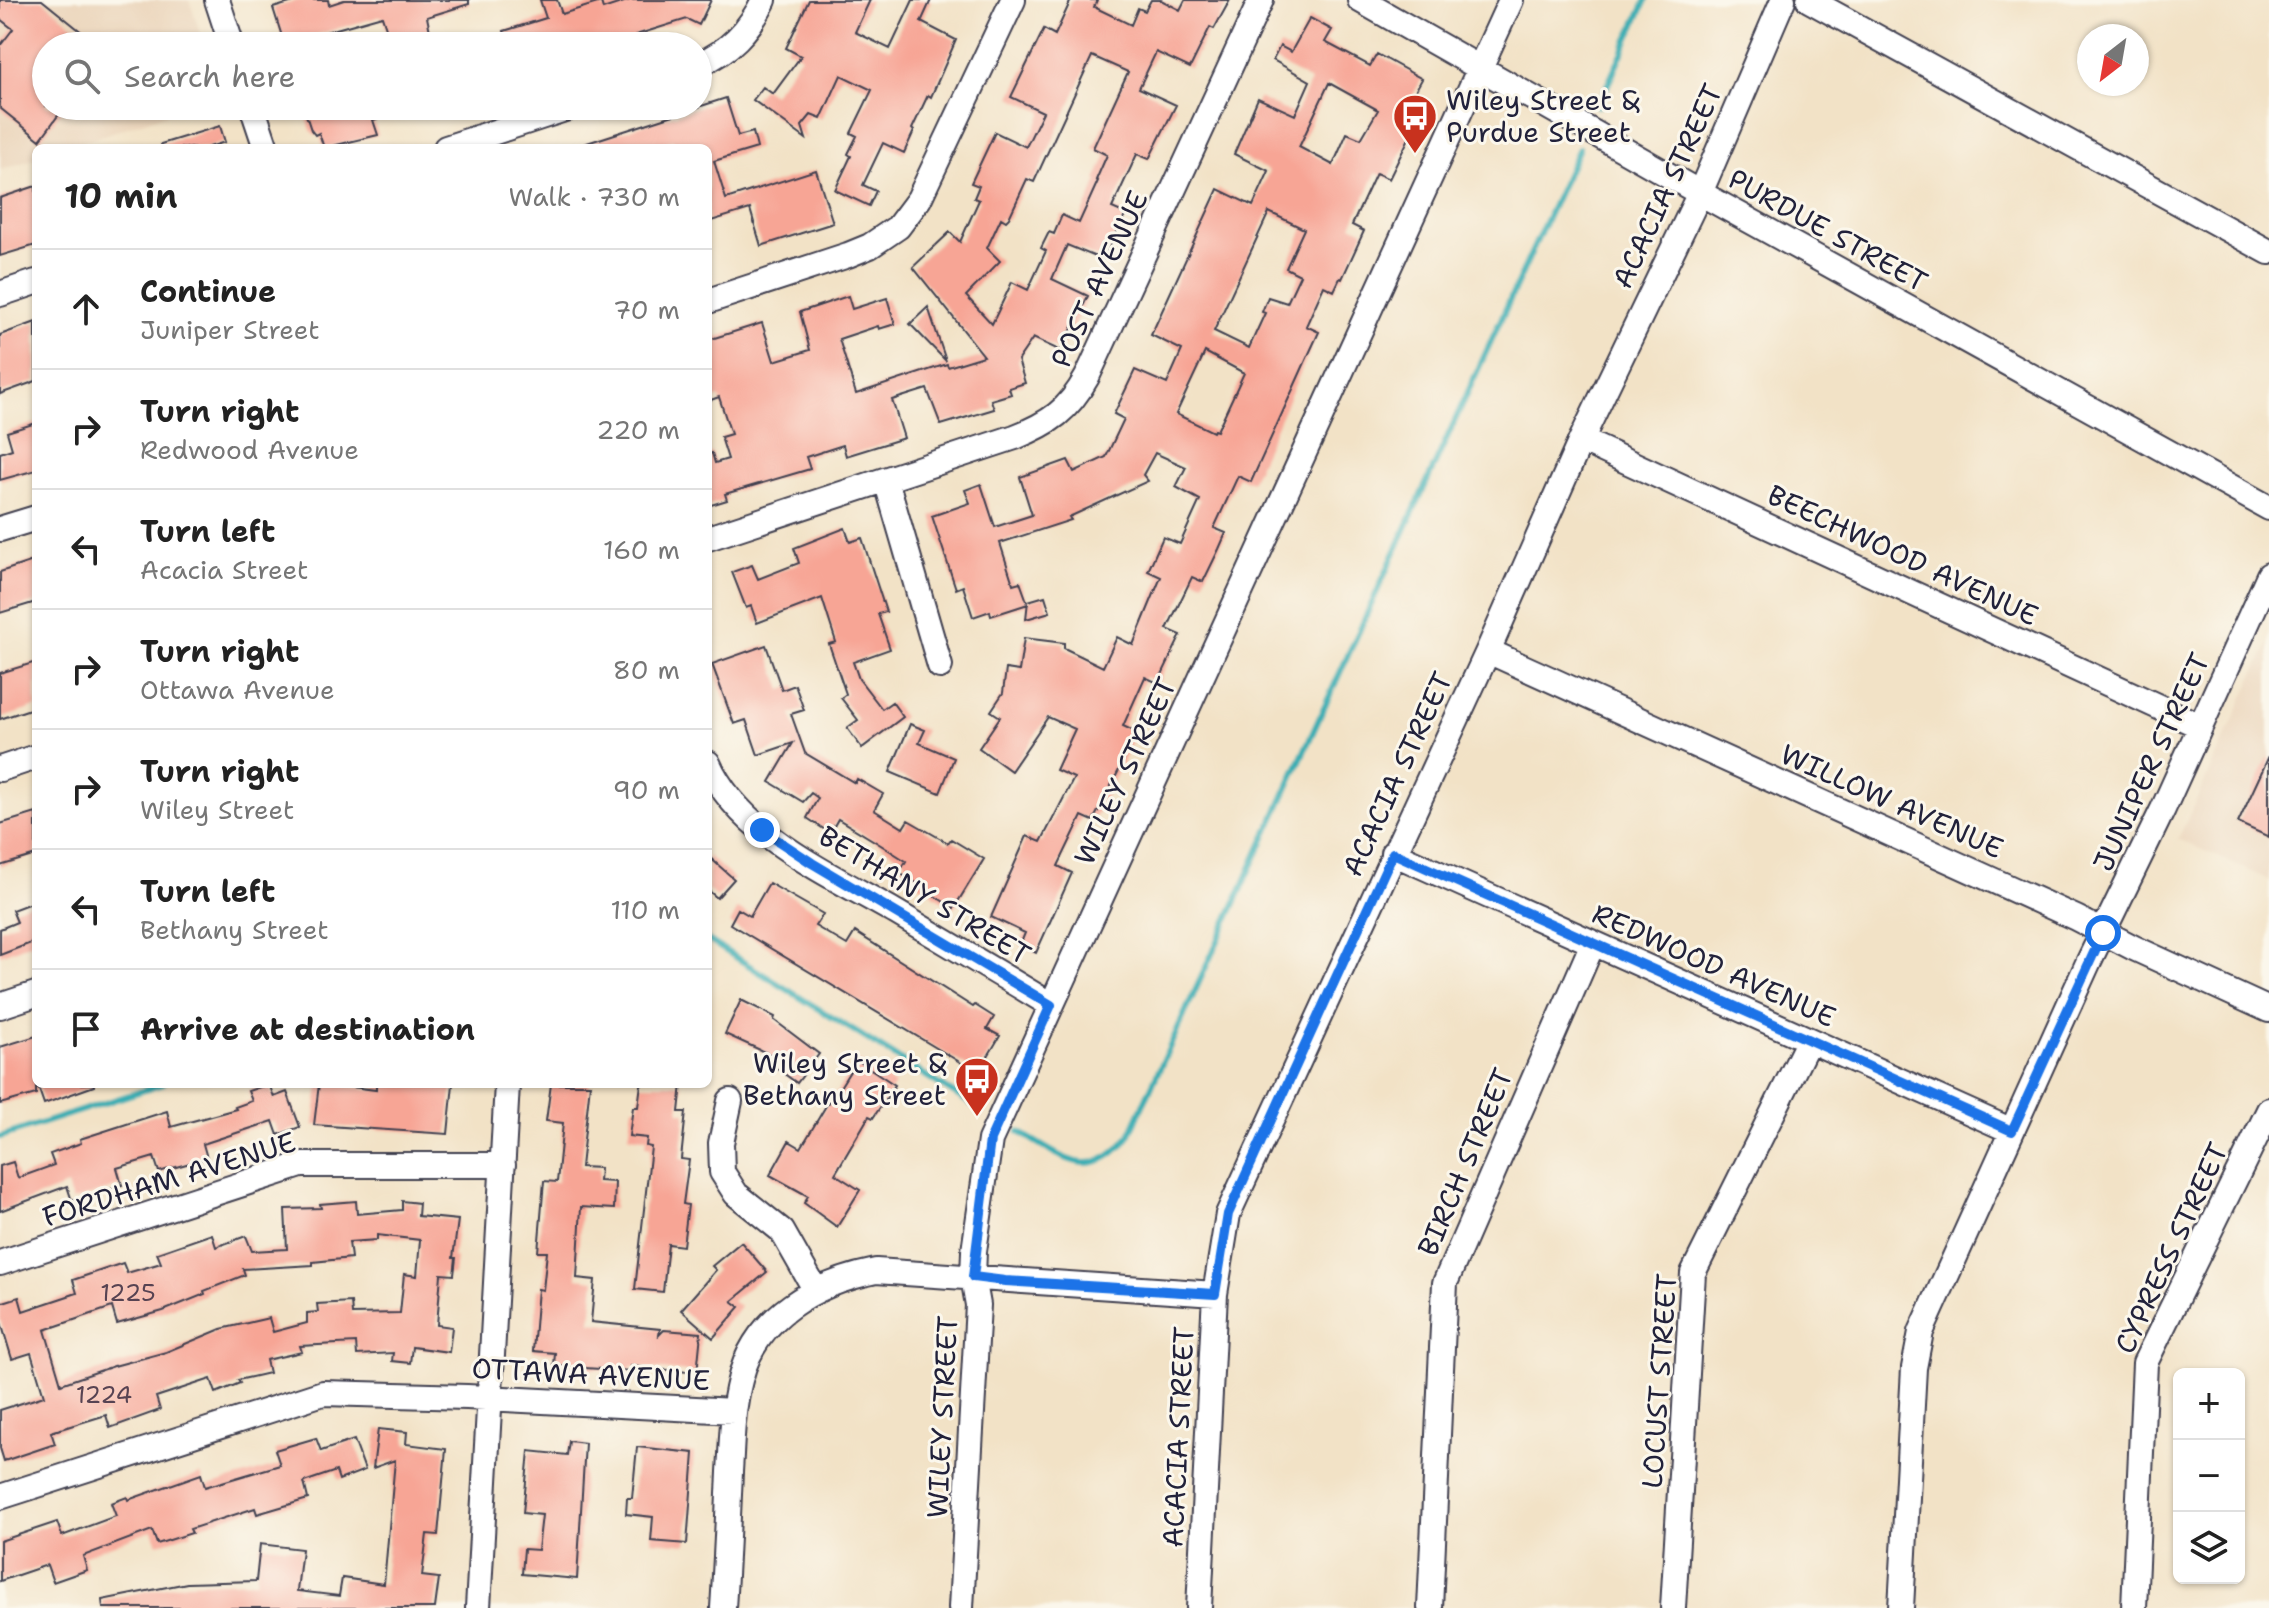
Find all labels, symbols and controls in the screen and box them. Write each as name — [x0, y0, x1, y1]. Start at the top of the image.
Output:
north arrow — [2077, 24, 2149, 96]
search box — [32, 32, 712, 120]
icon: search — [60, 54, 104, 98]
text: Search here — [124, 56, 295, 97]
street label: ACACIA STREET — [1603, 78, 1731, 294]
place label: Wiley Street & Purdue Street — [1446, 81, 1640, 151]
bus stop icon: Wiley Street & Purdue Street — [1391, 92, 1439, 155]
street label: PURDUE STREET — [1722, 159, 1934, 301]
text: 10 min — [64, 173, 178, 219]
text: Walk · 730 m — [509, 179, 680, 214]
street label: POST AVENUE — [1041, 184, 1157, 374]
text: Continue — [140, 271, 276, 312]
icon: ahead — [64, 287, 108, 331]
text: 70 m — [613, 292, 680, 327]
text: Juniper Street — [140, 312, 320, 347]
text: Turn right — [140, 391, 299, 432]
icon: right — [64, 407, 108, 451]
text: 220 m — [596, 412, 680, 447]
text: Redwood Avenue — [140, 432, 359, 467]
street label: BEECHWOOD AVENUE — [1762, 476, 2044, 634]
text: Turn left — [140, 511, 275, 552]
icon: left — [64, 527, 108, 571]
text: 160 m — [603, 532, 680, 567]
text: Acacia Street — [140, 552, 308, 587]
text: Turn right — [140, 631, 299, 672]
icon: right — [64, 647, 108, 691]
street label: JUNIPER STREET — [2084, 647, 2218, 877]
text: 80 m — [613, 652, 680, 687]
street label: ACACIA STREET — [1333, 666, 1461, 882]
street label: WILEY STREET — [1065, 671, 1185, 871]
text: Ottawa Avenue — [140, 672, 335, 707]
street label: WILLOW AVENUE — [1775, 735, 2009, 867]
text: Turn right — [140, 751, 299, 792]
icon: right — [64, 767, 108, 811]
text: 90 m — [613, 772, 680, 807]
text: Wiley Street — [140, 792, 294, 827]
route end — [744, 812, 780, 848]
street label: BETHANY STREET — [812, 817, 1038, 973]
text: Turn left — [140, 871, 275, 912]
icon: left — [64, 887, 108, 931]
text: 110 m — [610, 892, 680, 927]
street label: REDWOOD AVENUE — [1586, 894, 1842, 1036]
text: Bethany Street — [140, 912, 329, 947]
route start — [2085, 915, 2121, 951]
icon: arrive — [64, 1007, 108, 1051]
text: Arrive at destination — [140, 1009, 475, 1050]
place label: Wiley Street & Bethany Street — [743, 1044, 947, 1114]
bus stop icon: Wiley Street & Bethany Street — [953, 1055, 1001, 1118]
street label: BIRCH STREET — [1408, 1062, 1522, 1262]
street label: FORDHAM AVENUE — [38, 1122, 300, 1236]
street label: CYPRESS STREET — [2105, 1136, 2237, 1360]
street label: LOCUST STREET — [1633, 1272, 1685, 1490]
house number: 1225 — [100, 1277, 156, 1309]
street label: WILEY STREET — [918, 1315, 966, 1519]
street label: ACACIA STREET — [1153, 1325, 1203, 1549]
street label: OTTAWA AVENUE — [471, 1349, 711, 1399]
map controls — [2173, 1368, 2245, 1584]
button: + — [2173, 1368, 2245, 1440]
house number: 1224 — [76, 1379, 132, 1411]
button: − — [2173, 1440, 2245, 1512]
button: layers — [2173, 1512, 2245, 1584]

